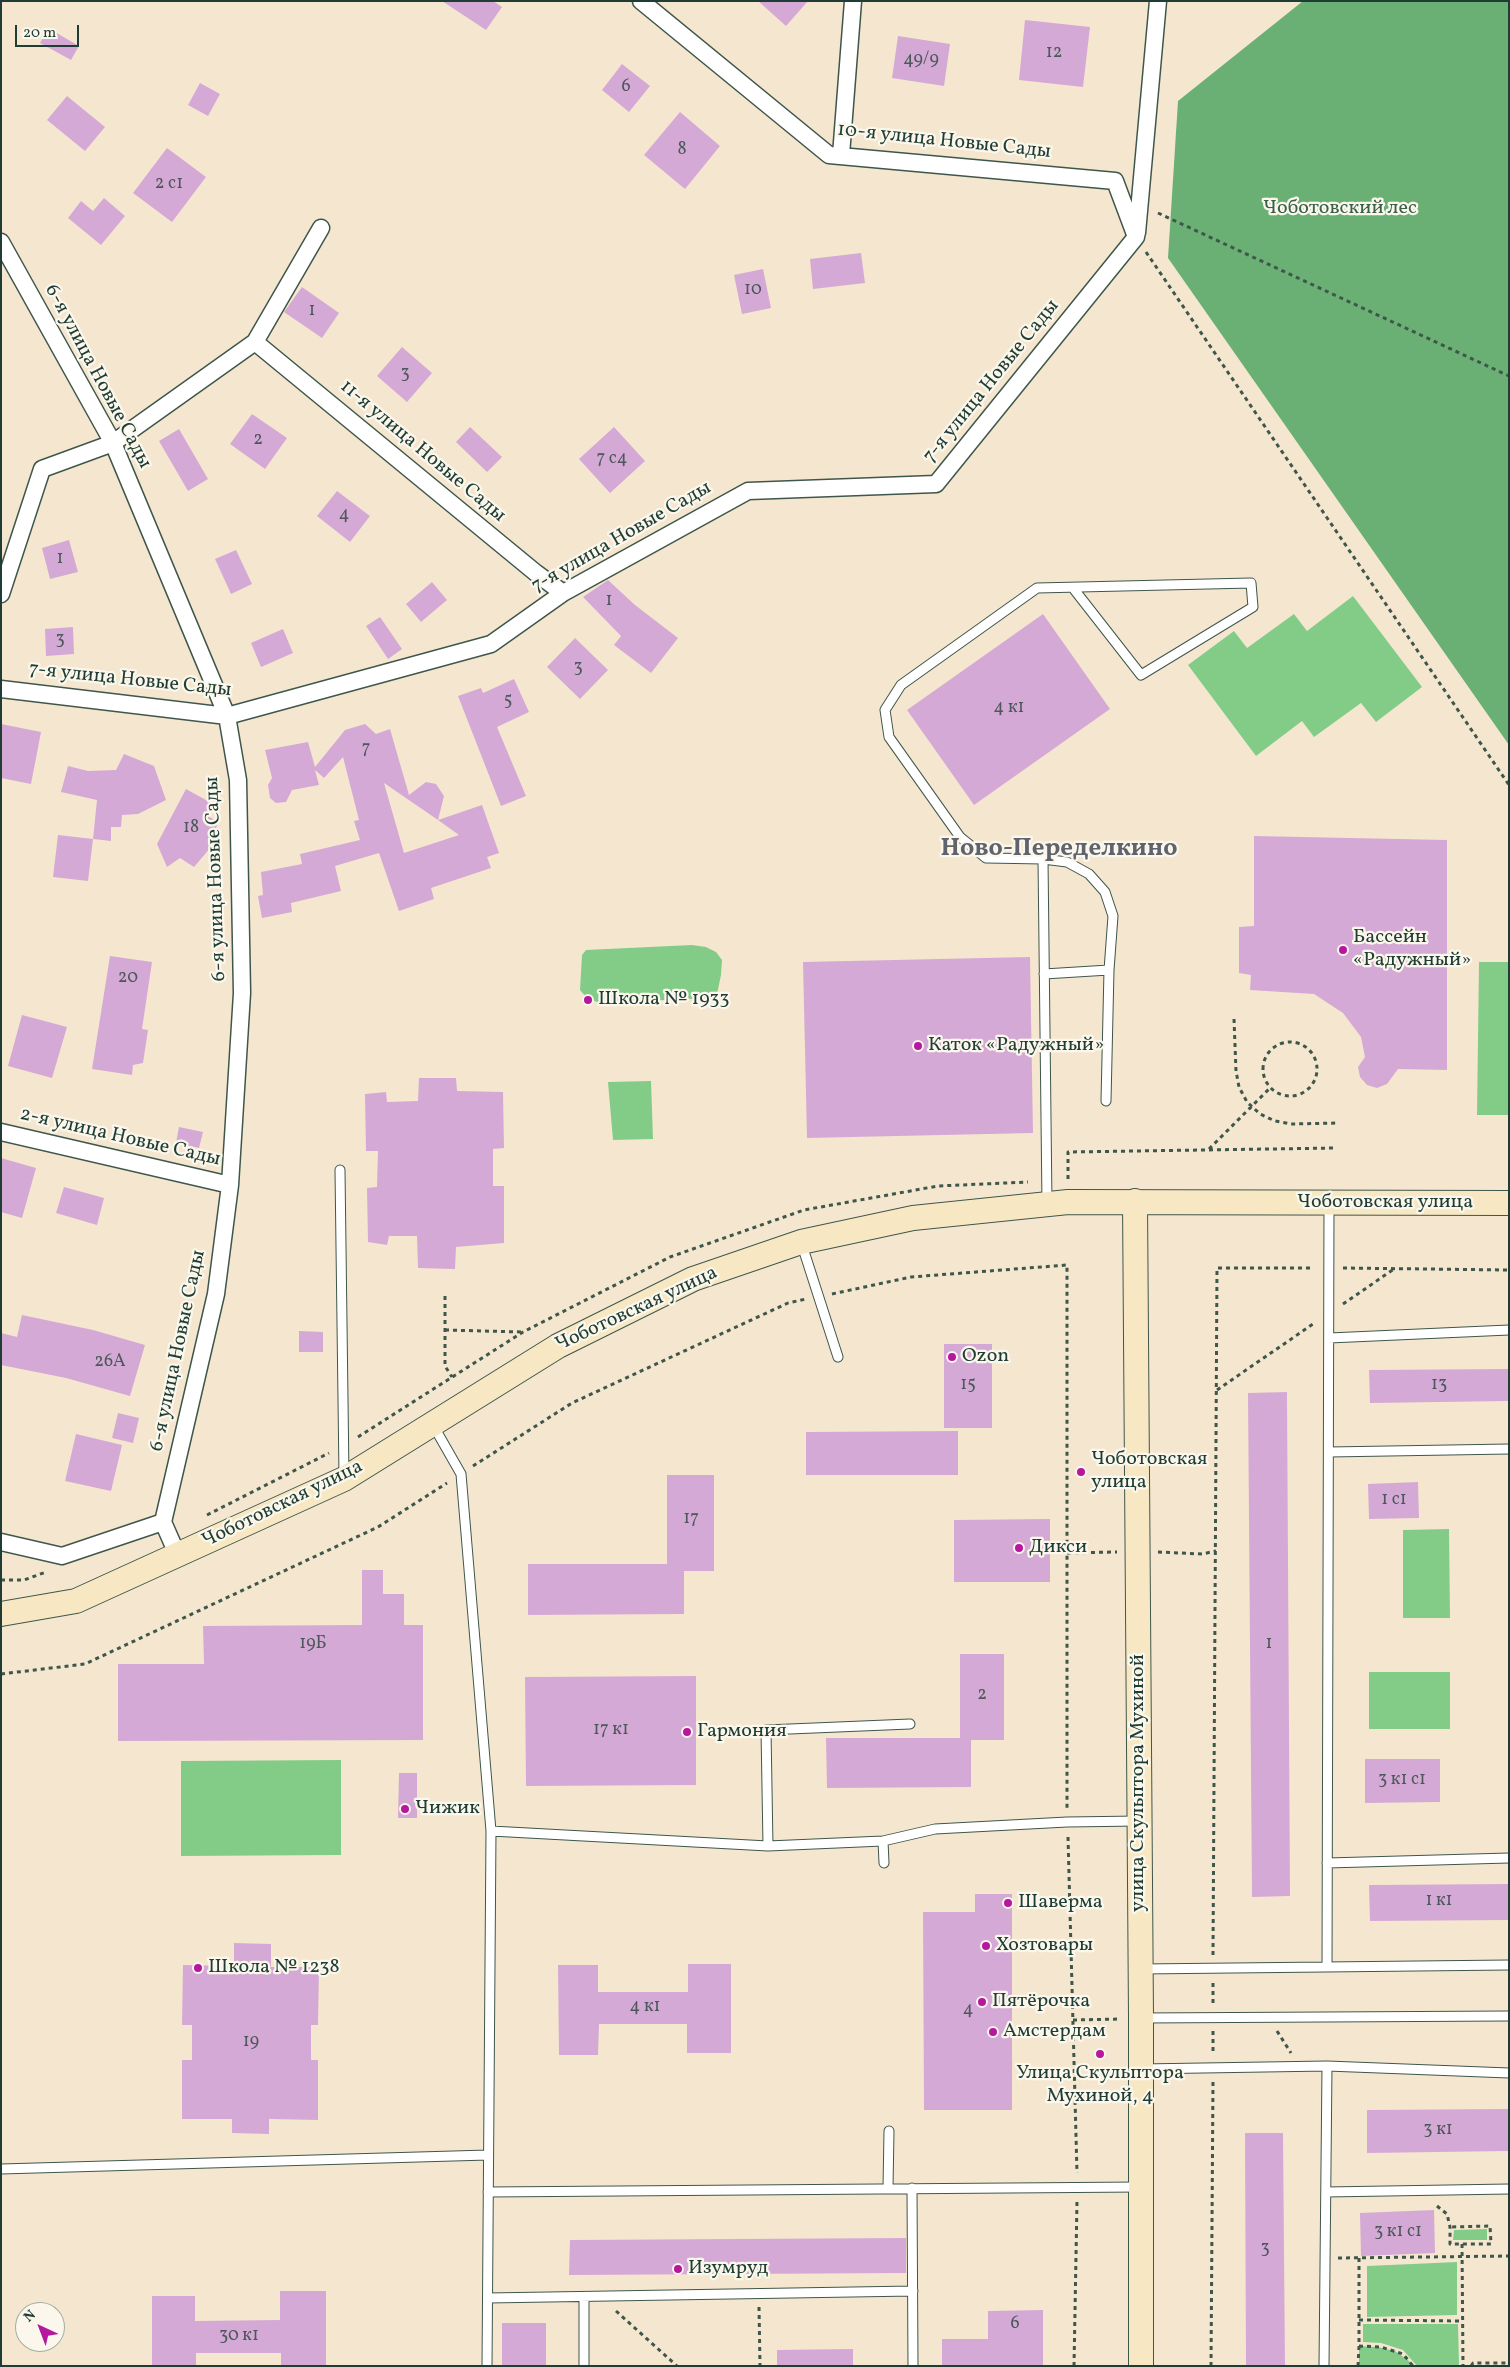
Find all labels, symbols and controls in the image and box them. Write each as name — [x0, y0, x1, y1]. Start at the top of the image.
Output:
scale bar — [18, 15, 81, 47]
text: 20 m — [23, 23, 56, 44]
house number: 12 — [1046, 43, 1062, 65]
house number: 49/9 — [903, 50, 939, 72]
house number: 6 — [621, 77, 631, 99]
street label: 10-я улица Новые Сады — [836, 119, 1052, 165]
house number: 8 — [677, 140, 687, 162]
house number: 2 с1 — [155, 174, 183, 196]
park label: Чоботовский лес — [1263, 197, 1417, 221]
house number: 10 — [744, 280, 762, 302]
street label: 6-я улица Новые Сады — [38, 281, 156, 473]
street label: 7-я улица Новые Сады — [919, 295, 1065, 469]
house number: 1 — [309, 301, 315, 323]
house number: 3 — [400, 364, 410, 386]
street label: 11-я улица Новые Сады — [334, 376, 510, 528]
house number: 2 — [253, 430, 263, 452]
house number: 7 с4 — [596, 449, 628, 471]
street label: 7-я улица Новые Сады — [528, 477, 716, 599]
house number: 4 — [339, 505, 349, 527]
house number: 1 — [57, 549, 63, 571]
house number: 1 — [606, 591, 612, 613]
house number: 3 — [55, 630, 65, 652]
street label: 7-я улица Новые Сады — [28, 658, 232, 704]
house number: 3 — [573, 658, 583, 680]
house number: 5 — [504, 691, 512, 713]
house number: 4 к1 — [994, 698, 1024, 720]
house number: 7 — [362, 739, 370, 761]
street label: 6-я улица Новые Сады — [201, 776, 233, 982]
house number: 18 — [183, 818, 199, 840]
district label: Ново-Переделкино — [940, 835, 1178, 865]
place label: Бассейн «Радужный» — [1353, 926, 1471, 973]
marker: Бассейн «Радужный» — [1337, 944, 1349, 956]
house number: 20 — [118, 968, 138, 990]
place label: Школа № 1933 — [598, 988, 730, 1012]
marker: Школа № 1933 — [582, 994, 594, 1006]
place label: Каток «Радужный» — [928, 1034, 1104, 1058]
marker: Каток «Радужный» — [912, 1040, 924, 1052]
street label: 2-я улица Новые Сады — [17, 1103, 223, 1173]
street label: Чоботовская улица — [1297, 1191, 1473, 1215]
street label: 6-я улица Новые Сады — [146, 1248, 212, 1454]
street label: Чоботовская улица — [552, 1262, 722, 1358]
place label: Ozon — [962, 1345, 1009, 1369]
marker: Ozon — [946, 1351, 958, 1363]
house number: 26А — [94, 1352, 126, 1374]
house number: 15 — [960, 1375, 976, 1397]
house number: 13 — [1431, 1375, 1447, 1397]
place label: Чоботовская улица — [1091, 1448, 1208, 1495]
street label: Чоботовская улица — [199, 1456, 367, 1554]
marker: Чоботовская улица — [1075, 1466, 1087, 1478]
house number: 1 с1 — [1381, 1490, 1407, 1512]
house number: 17 — [683, 1509, 699, 1531]
place label: Дикси — [1029, 1536, 1087, 1560]
marker: Дикси — [1013, 1542, 1025, 1554]
house number: 19Б — [299, 1634, 327, 1656]
house number: 1 — [1266, 1634, 1272, 1656]
street label: улица Скульптора Мухиной — [1127, 1654, 1151, 1912]
house number: 2 — [977, 1685, 987, 1707]
house number: 17 к1 — [593, 1720, 629, 1742]
place label: Гармония — [697, 1720, 787, 1744]
marker: Гармония — [681, 1726, 693, 1738]
house number: 3 к1 с1 — [1378, 1770, 1426, 1792]
place label: Чижик — [415, 1797, 480, 1821]
marker: Чижик — [399, 1803, 411, 1815]
place label: Шаверма — [1018, 1891, 1103, 1915]
house number: 1 к1 — [1425, 1891, 1453, 1913]
marker: Шаверма — [1002, 1897, 1014, 1909]
place label: Хозтовары — [996, 1934, 1093, 1958]
marker: Хозтовары — [980, 1940, 992, 1952]
place label: Школа № 1238 — [208, 1956, 340, 1980]
marker: Школа № 1238 — [192, 1962, 204, 1974]
place label: Пятёрочка — [992, 1990, 1090, 2014]
marker: Пятёрочка — [976, 1996, 988, 2008]
house number: 4 к1 — [630, 1997, 660, 2019]
house number: 4 — [963, 2000, 973, 2022]
place label: Амстердам — [1003, 2020, 1106, 2044]
marker: Амстердам — [987, 2026, 999, 2038]
house number: 19 — [243, 2032, 259, 2054]
marker: Улица Скульптора Мухиной, 4 — [1094, 2048, 1106, 2060]
place label: Улица Скульптора Мухиной, 4 — [1016, 2062, 1184, 2109]
house number: 3 к1 — [1423, 2120, 1453, 2142]
house number: 3 к1 с1 — [1374, 2222, 1422, 2244]
house number: 3 — [1260, 2239, 1270, 2261]
place label: Изумруд — [688, 2257, 768, 2281]
marker: Изумруд — [672, 2263, 684, 2275]
north arrow — [15, 2302, 65, 2352]
text: N — [20, 2306, 40, 2327]
house number: 6 — [1010, 2314, 1020, 2336]
house number: 30 к1 — [219, 2326, 259, 2348]

